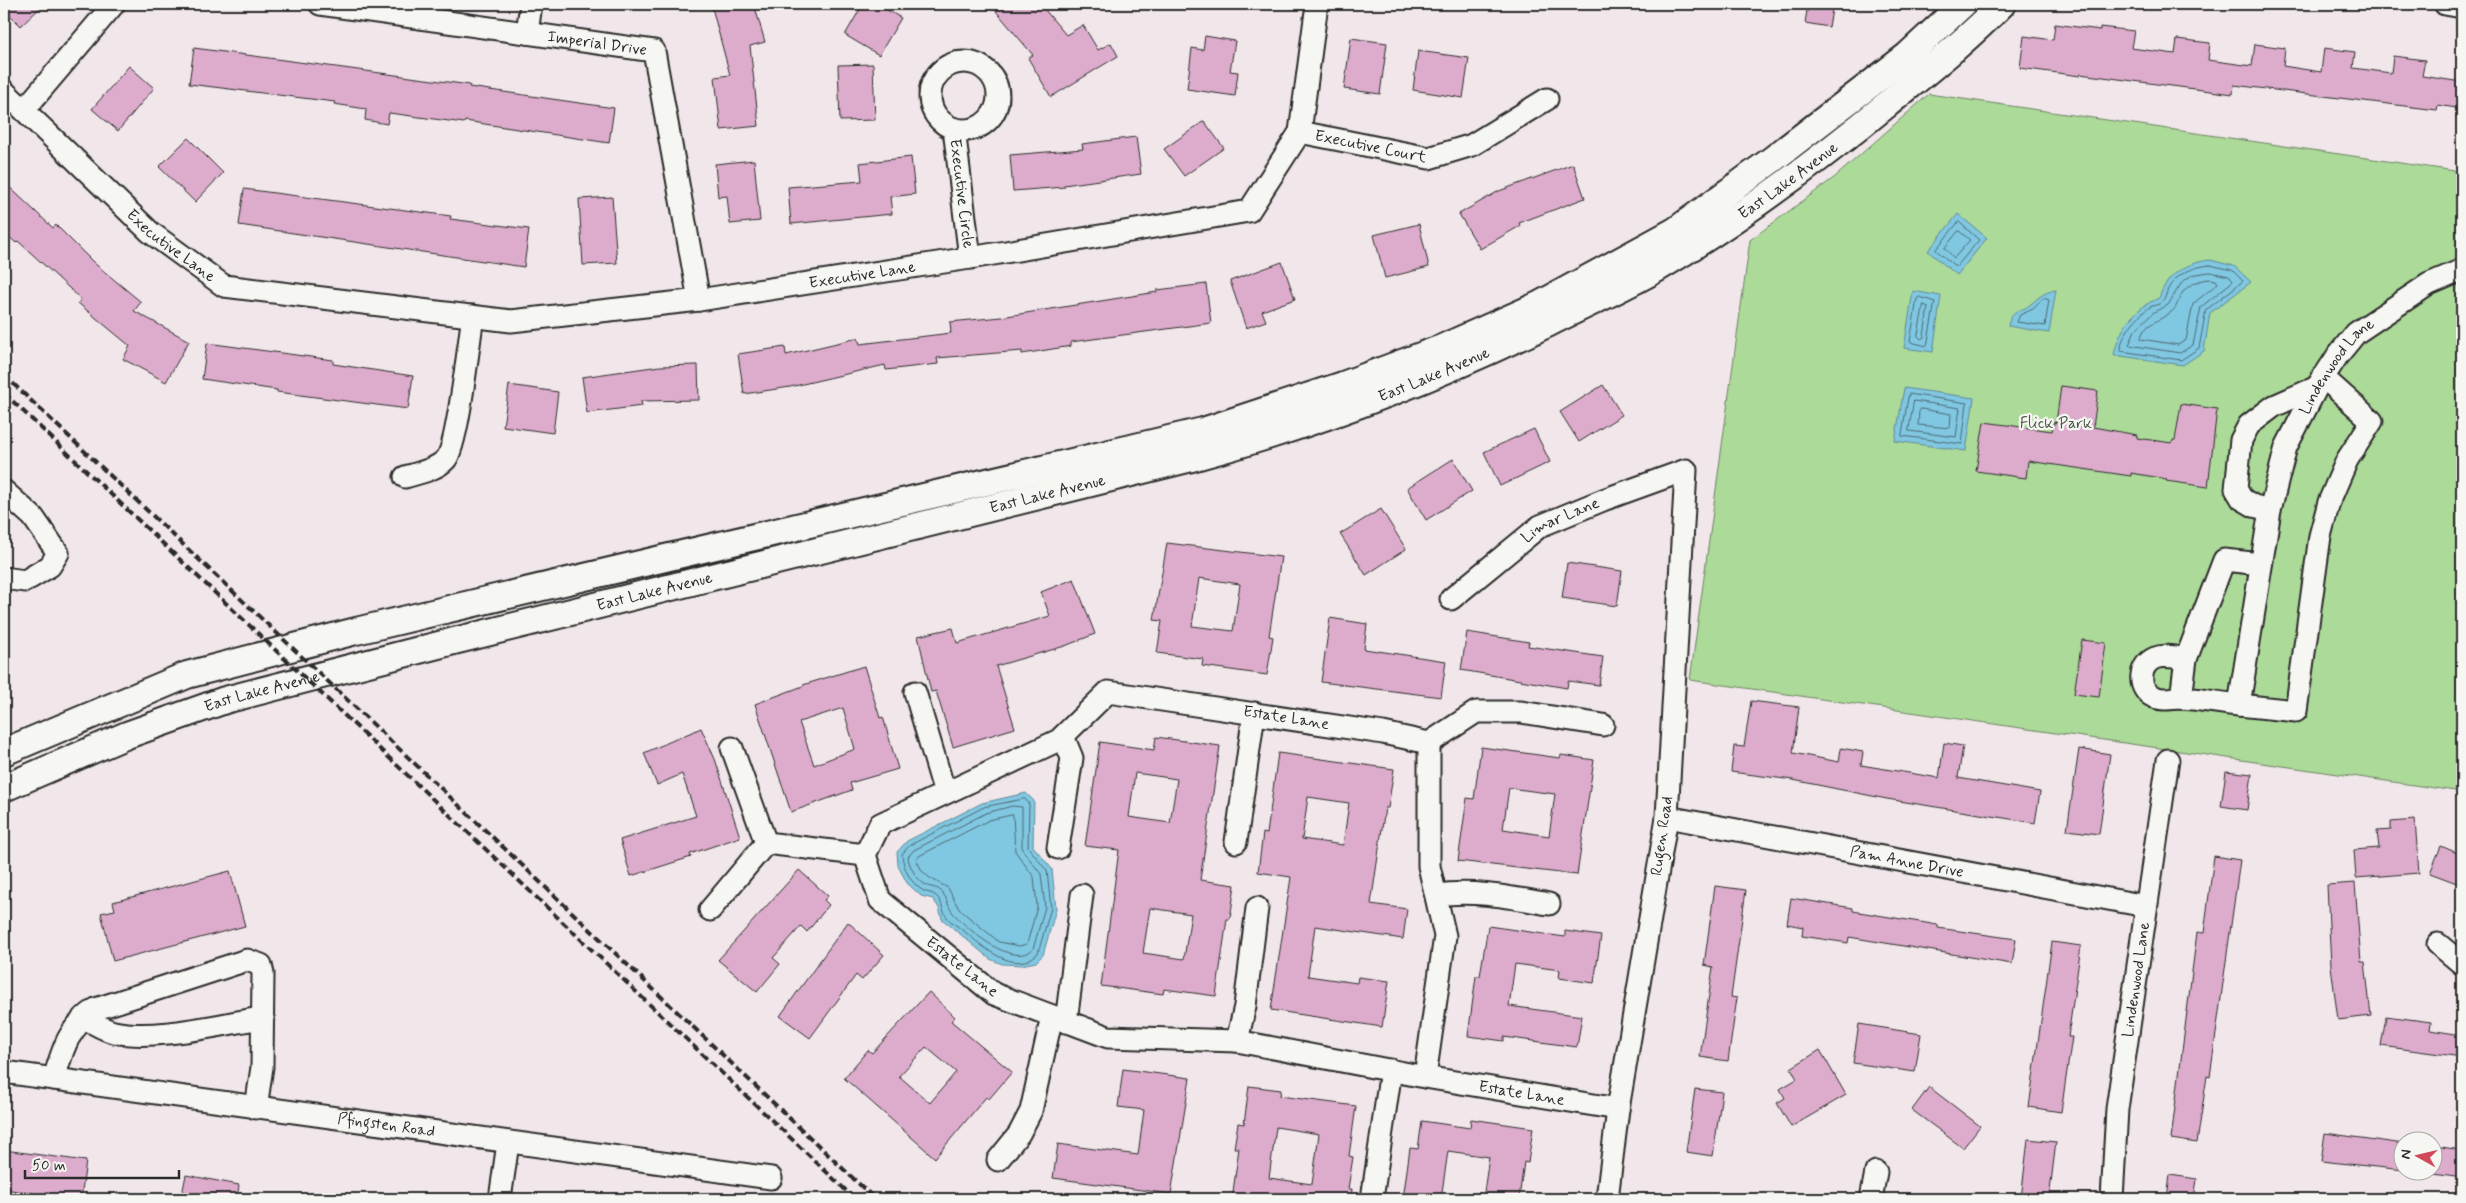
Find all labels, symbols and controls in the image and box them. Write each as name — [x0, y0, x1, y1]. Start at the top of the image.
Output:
street label: Imperial Drive — [546, 26, 648, 60]
street label: Executive Court — [1313, 125, 1429, 168]
street label: East Lake Avenue — [1734, 137, 1843, 224]
street label: Executive Circle — [945, 138, 979, 250]
street label: Executive Lane — [122, 204, 220, 287]
street label: Executive Lane — [807, 256, 917, 293]
street label: Lindenwood Lane — [2294, 313, 2379, 418]
street label: East Lake Avenue — [1375, 342, 1493, 407]
park label: Flick Park — [2020, 413, 2092, 434]
street label: East Lake Avenue — [987, 469, 1108, 518]
street label: Limar Lane — [1517, 492, 1603, 548]
street label: East Lake Avenue — [594, 567, 715, 616]
street label: East Lake Avenue — [201, 665, 322, 717]
street label: Estate Lane — [1241, 701, 1331, 735]
street label: Rugen Road — [1646, 795, 1679, 877]
street label: Pam Anne Drive — [1848, 841, 1965, 882]
street label: Lindenwood Lane — [2117, 920, 2155, 1038]
street label: Estate Lane — [921, 932, 1003, 1002]
street label: Estate Lane — [1477, 1076, 1566, 1111]
street label: Pfingsten Road — [336, 1108, 436, 1142]
north arrow — [2394, 1130, 2444, 1180]
scale bar — [25, 1148, 179, 1180]
text: N — [2397, 1148, 2416, 1160]
text: 50 m — [32, 1156, 66, 1176]

